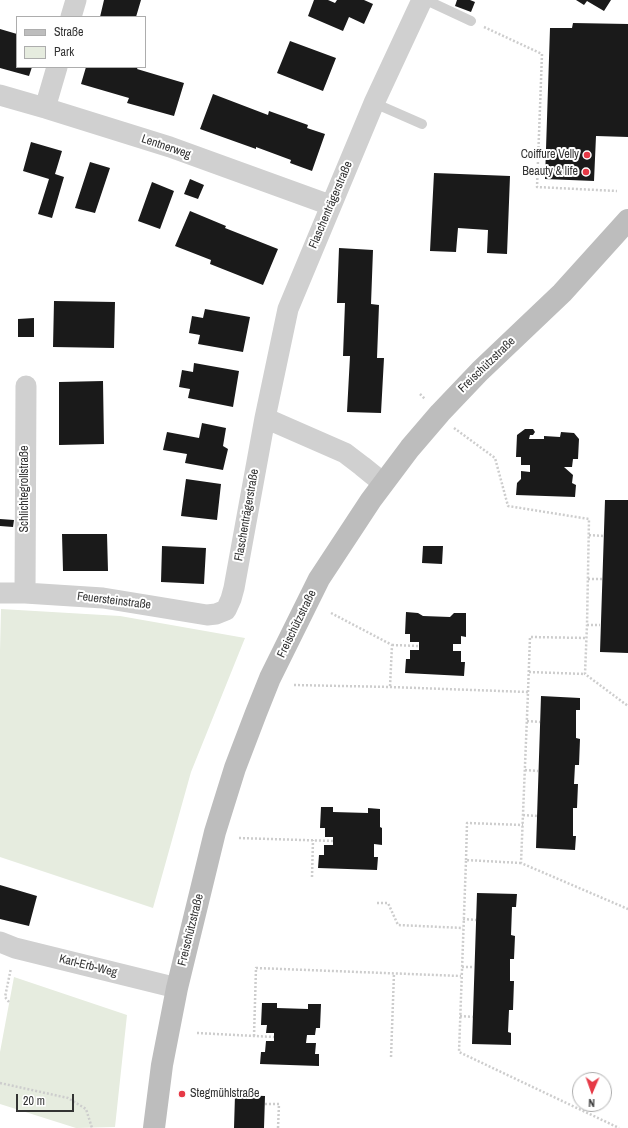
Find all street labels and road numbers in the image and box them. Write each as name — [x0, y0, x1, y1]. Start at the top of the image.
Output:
street label: Lentnerweg — [139, 132, 193, 162]
street label: Flaschenträgerstraße — [306, 159, 356, 251]
street label: Freischützstraße — [455, 334, 519, 396]
street label: Schlichtegrollstraße — [18, 446, 32, 532]
street label: Flaschenträgerstraße — [232, 468, 262, 562]
street label: Freischützstraße — [274, 588, 320, 660]
street label: Feuersteinstraße — [76, 589, 152, 613]
street label: Freischützstraße — [175, 892, 207, 968]
street label: Karl-Erb-Weg — [57, 952, 119, 980]

